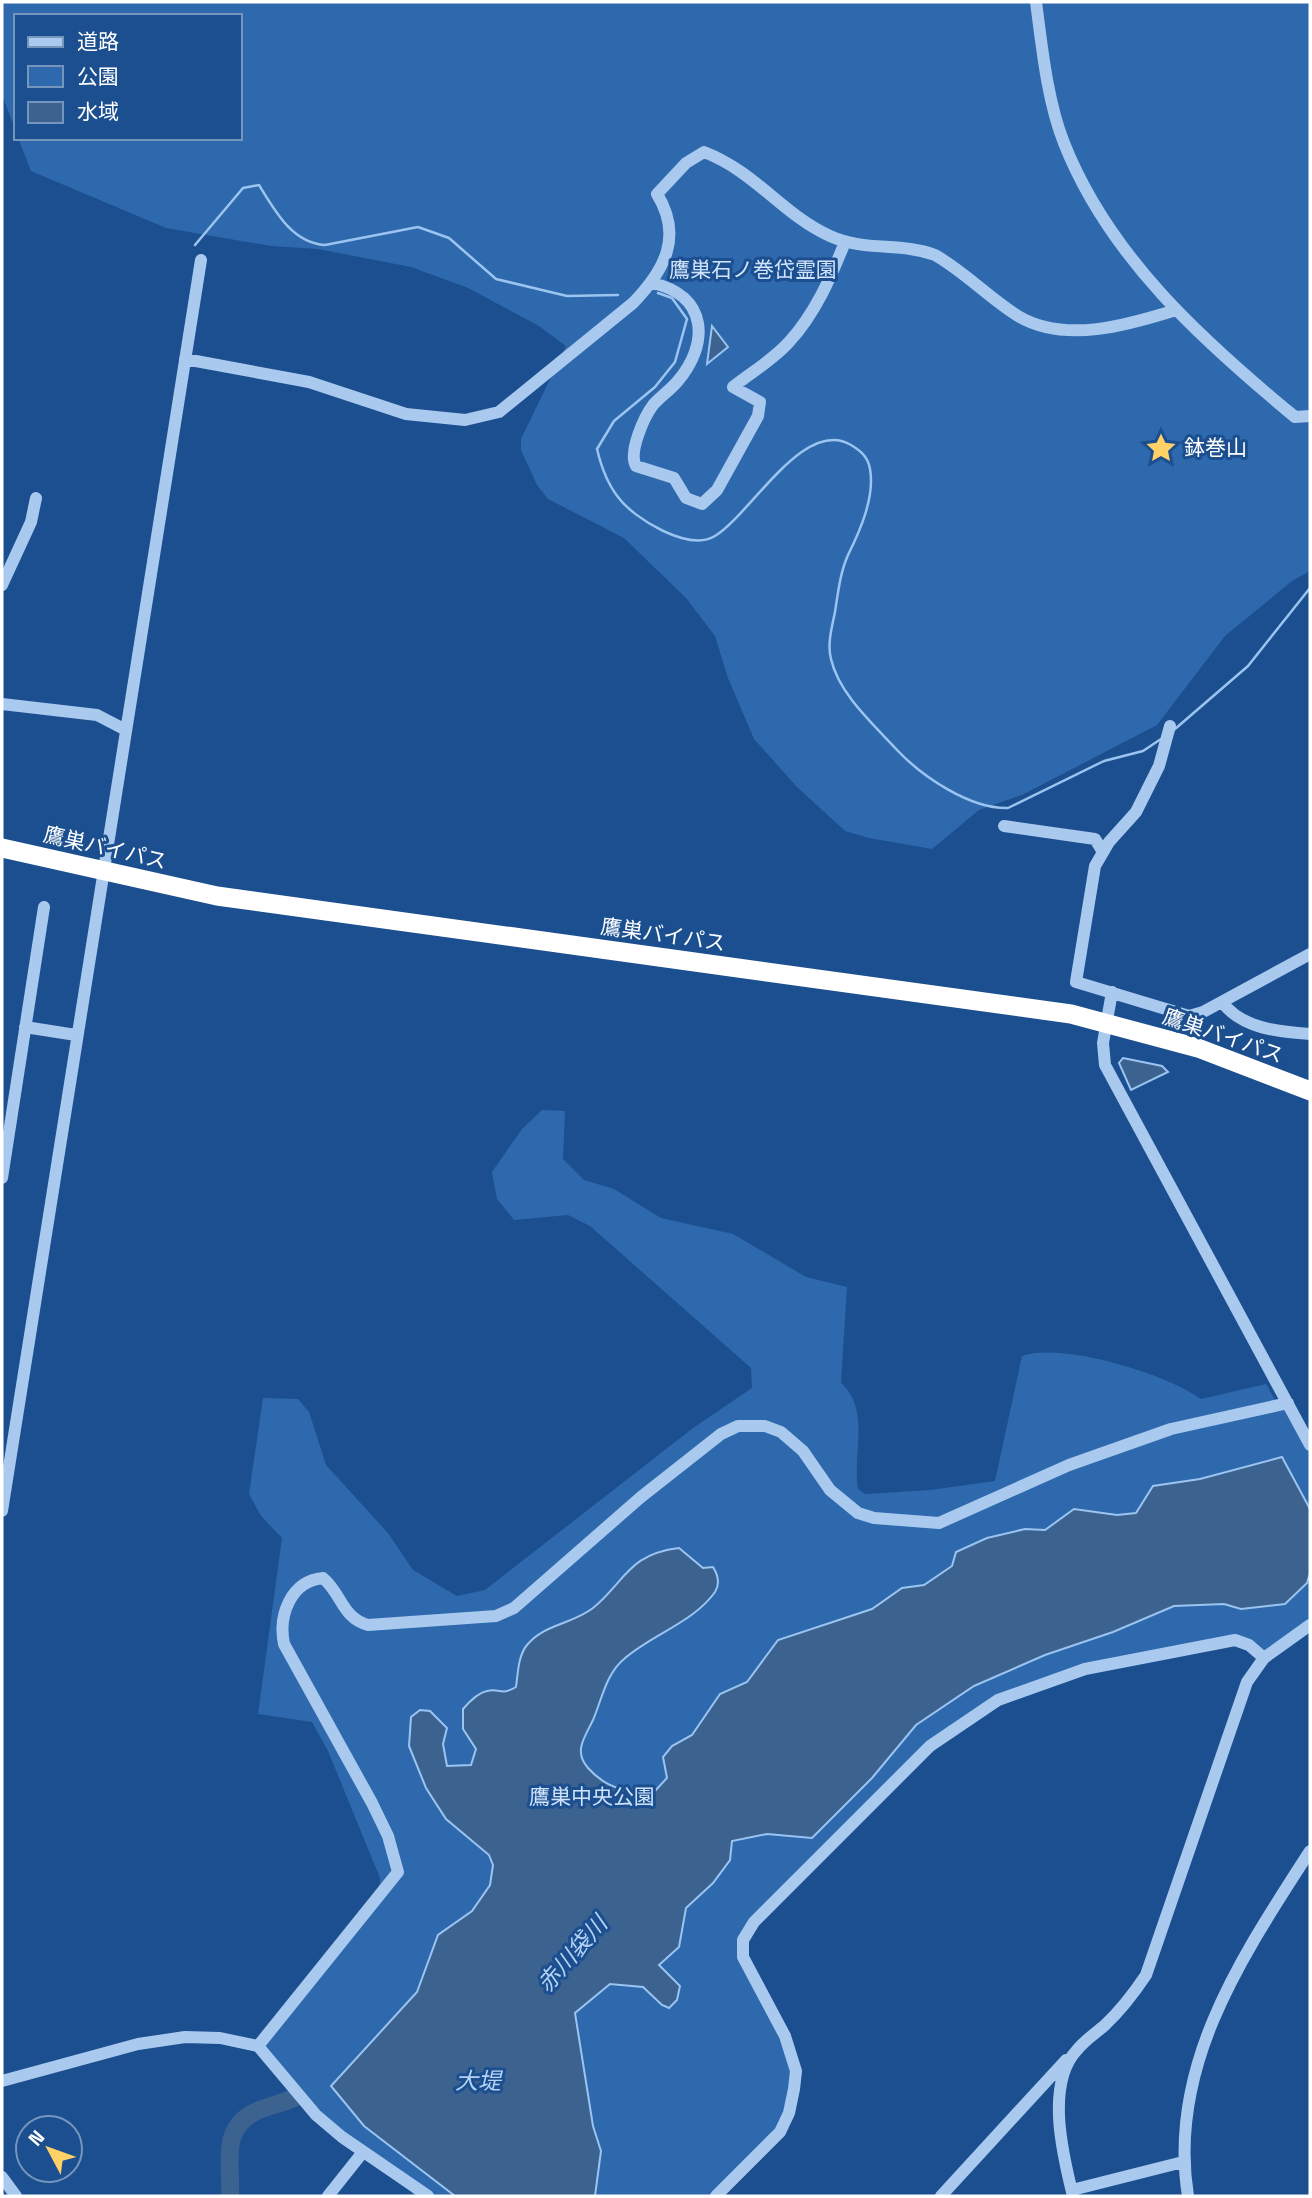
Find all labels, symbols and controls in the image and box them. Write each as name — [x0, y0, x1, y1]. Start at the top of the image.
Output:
legend — [14, 14, 242, 140]
text: 道路 — [77, 28, 119, 55]
text: 公園 — [77, 63, 119, 90]
text: 水域 — [77, 98, 119, 125]
park label: 鷹巣石ノ巻岱霊園 — [669, 256, 837, 283]
place icon: 鉢巻山 — [1144, 431, 1178, 465]
place label: 鉢巻山 — [1184, 434, 1247, 461]
street label: 鷹巣バイパス — [41, 820, 169, 875]
street label: 鷹巣バイパス — [599, 912, 727, 957]
street label: 鷹巣バイパス — [1159, 1002, 1287, 1069]
park label: 鷹巣中央公園 — [529, 1783, 655, 1810]
water label: 赤川袋川 — [531, 1907, 615, 1999]
water label: 大堤 — [455, 2066, 504, 2096]
north arrow — [14, 2114, 84, 2184]
text: N — [23, 2125, 50, 2151]

